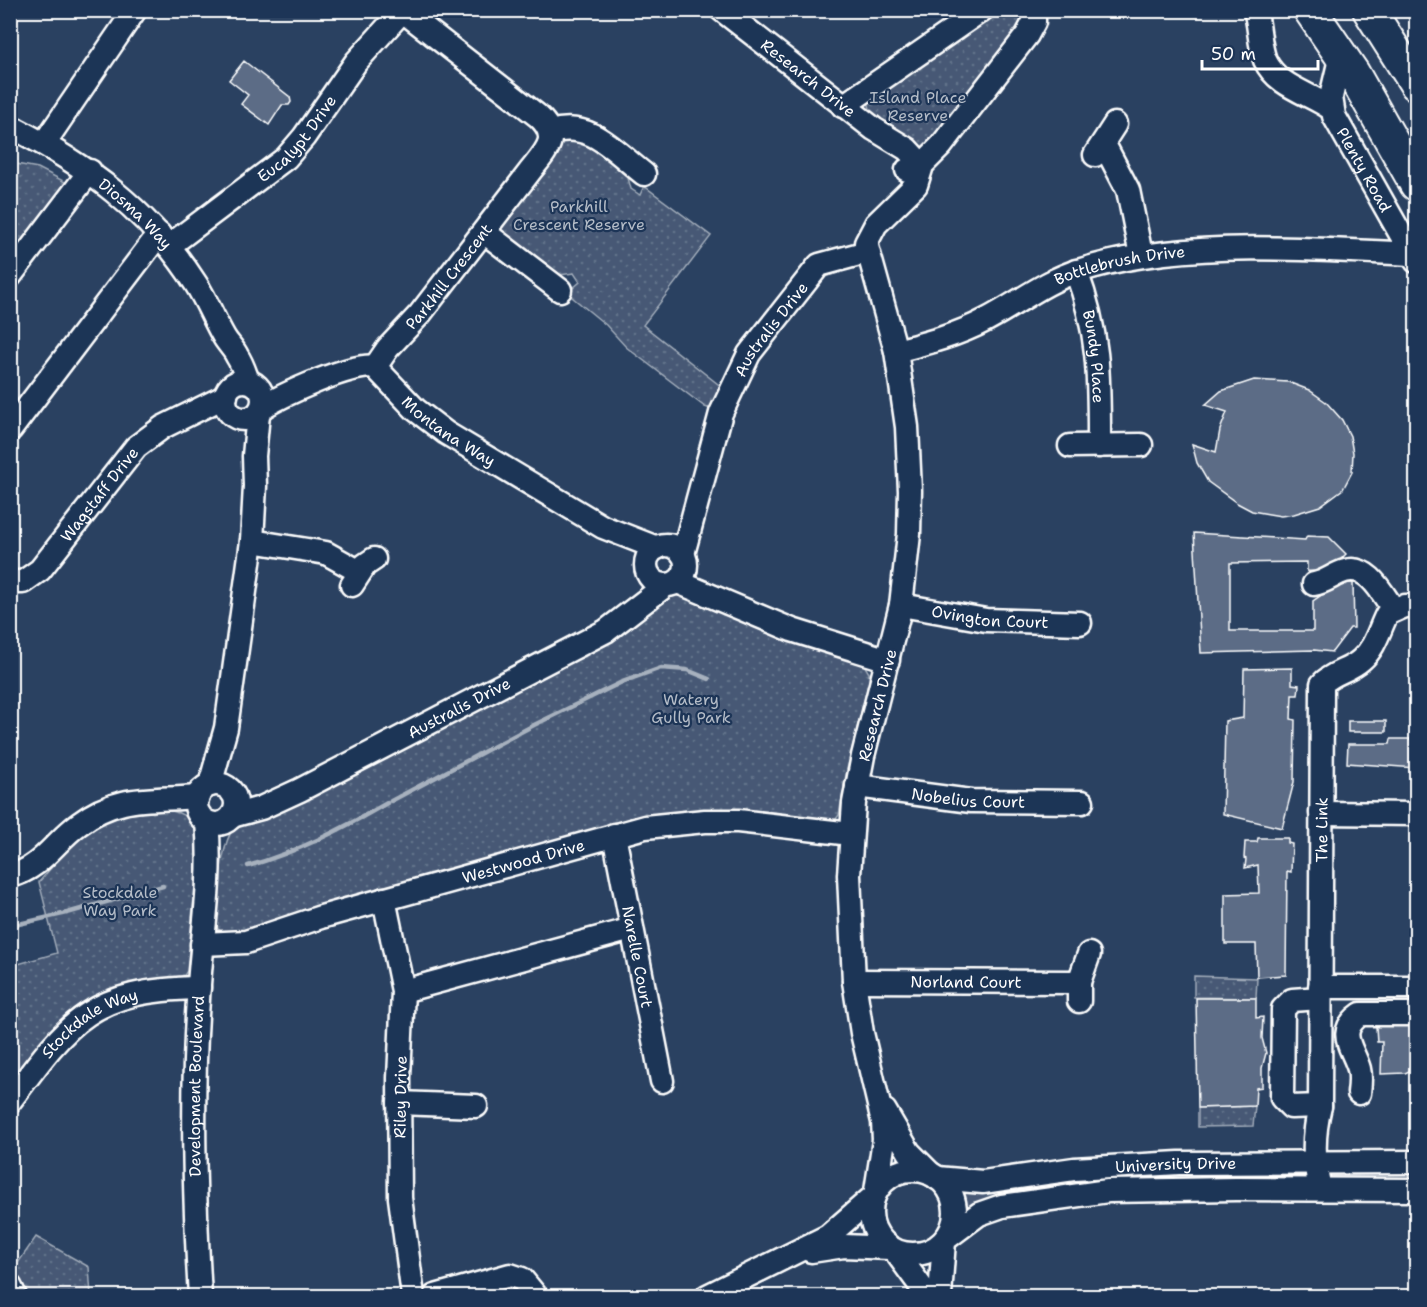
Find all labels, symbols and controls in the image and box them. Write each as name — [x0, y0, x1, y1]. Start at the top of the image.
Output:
scale bar — [1202, 33, 1318, 71]
street label: Research Drive — [757, 34, 860, 122]
text: 50 m — [1211, 42, 1256, 66]
park label: Island Place Reserve — [869, 87, 967, 126]
street label: Eucalypt Drive — [253, 91, 341, 187]
street label: Plenty Road — [1332, 124, 1396, 216]
street label: Diosma Way — [94, 173, 177, 254]
park label: Parkhill Crescent Reserve — [513, 196, 645, 235]
street label: Parkhill Crescent — [401, 219, 497, 334]
street label: Bottlebrush Drive — [1051, 241, 1186, 290]
street label: Australis Drive — [730, 278, 813, 380]
street label: Bundy Place — [1078, 308, 1109, 403]
street label: Montana Way — [397, 392, 499, 471]
street label: Wagstaff Drive — [56, 443, 143, 546]
street label: Ovington Court — [930, 601, 1049, 633]
street label: Research Drive — [853, 647, 902, 763]
street label: Australis Drive — [404, 673, 514, 743]
park label: Watery Gully Park — [651, 689, 731, 728]
street label: Nobelius Court — [910, 783, 1025, 812]
street label: The Link — [1311, 797, 1332, 862]
street label: Westwood Drive — [460, 834, 587, 888]
park label: Stockdale Way Park — [82, 882, 158, 921]
street label: Narelle Court — [617, 904, 657, 1010]
street label: Norland Court — [910, 971, 1022, 993]
street label: Stockdale Way — [37, 984, 140, 1063]
street label: Development Boulevard — [184, 995, 209, 1177]
street label: Riley Drive — [389, 1055, 412, 1139]
street label: University Drive — [1115, 1153, 1236, 1178]

